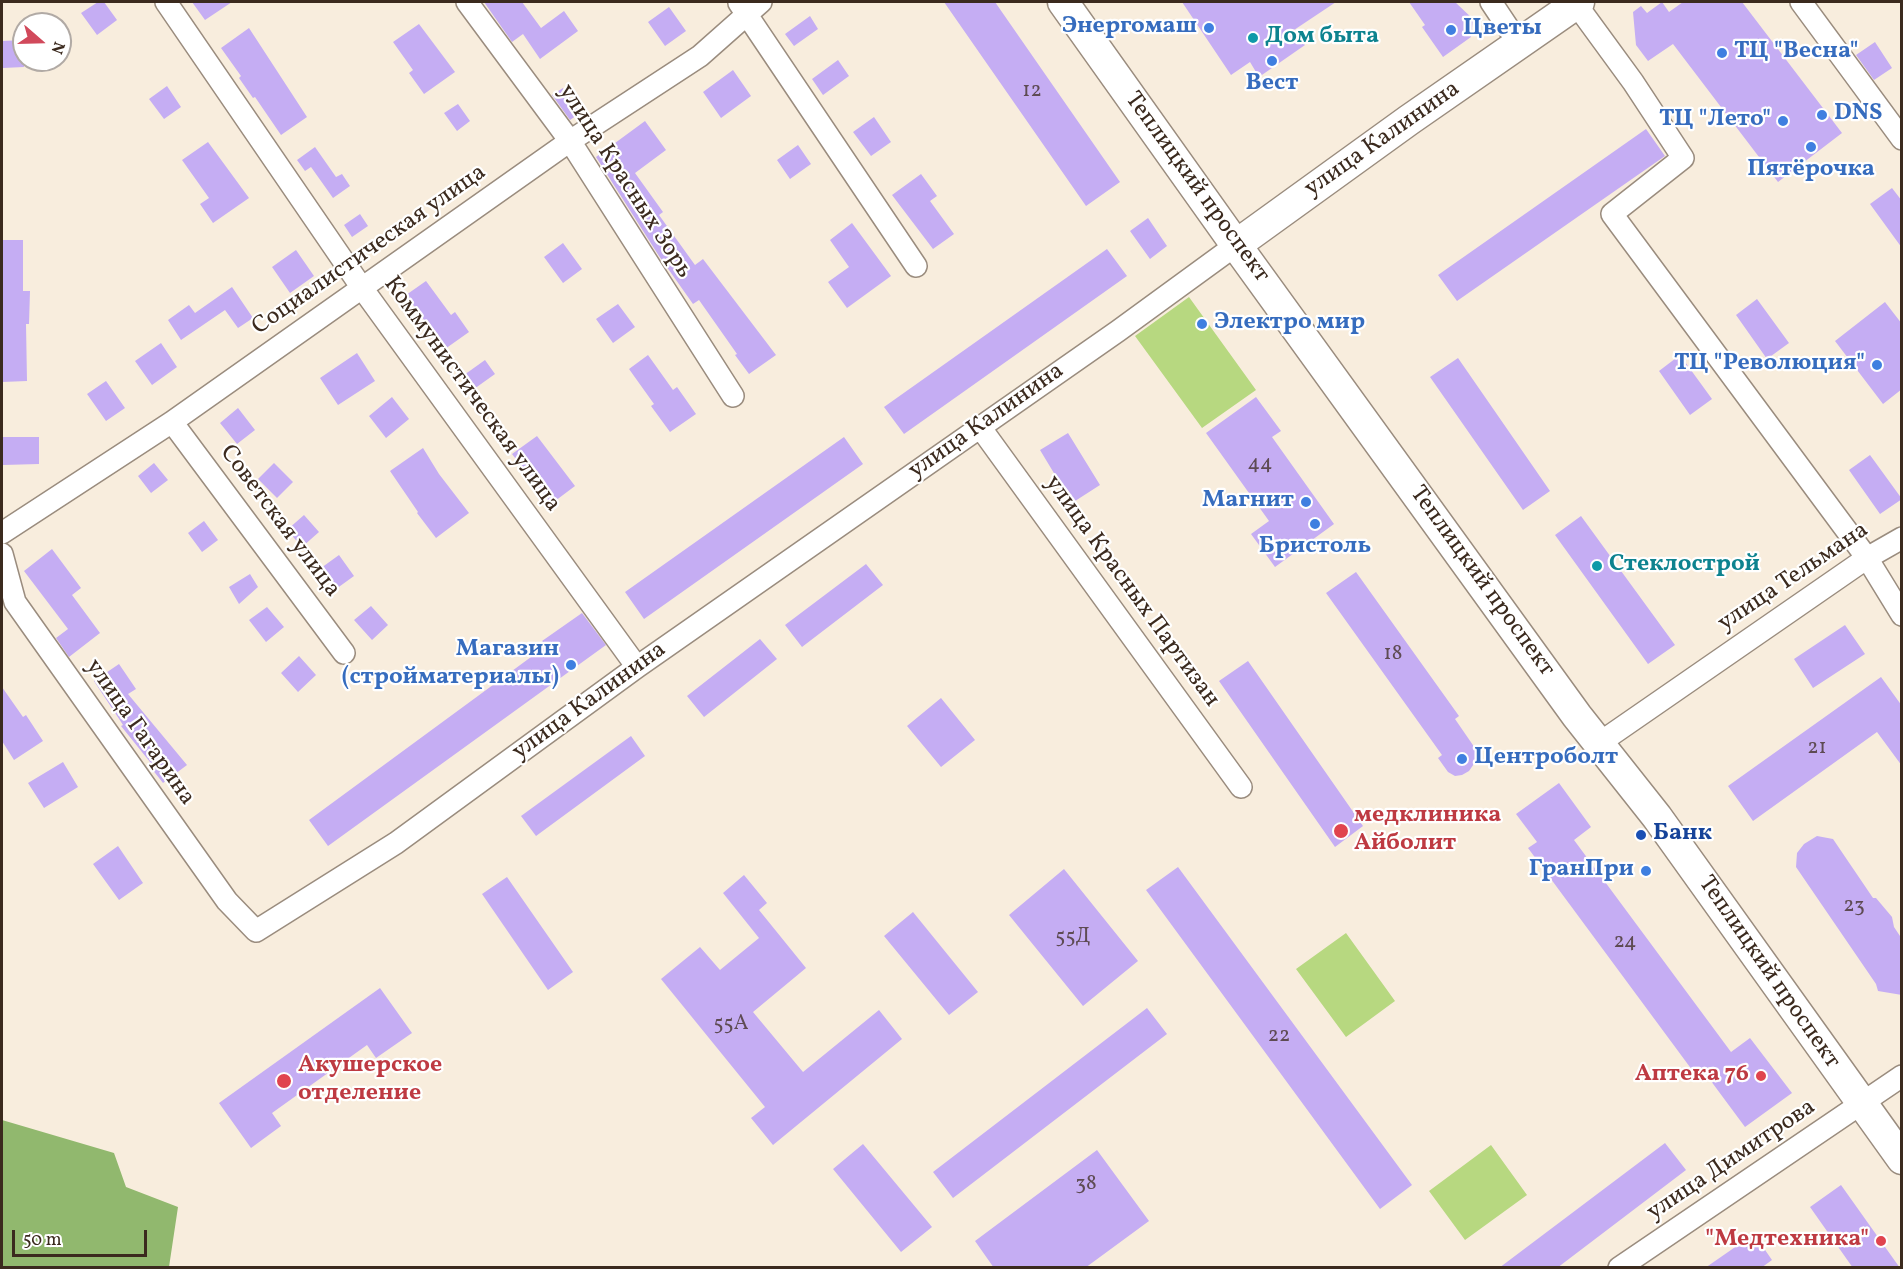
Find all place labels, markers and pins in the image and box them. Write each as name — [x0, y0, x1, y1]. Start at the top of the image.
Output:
place label: Энергомаш — [1062, 14, 1197, 42]
place label: Цветы — [1463, 16, 1542, 44]
marker: Энергомаш — [1202, 21, 1216, 35]
marker: Цветы — [1444, 23, 1458, 37]
place label: Дом быта — [1265, 24, 1379, 52]
marker: Дом быта — [1246, 31, 1260, 45]
place label: ТЦ "Весна" — [1734, 39, 1859, 67]
marker: ТЦ "Весна" — [1715, 46, 1729, 60]
marker: Вест — [1265, 54, 1279, 68]
place label: Вест — [1246, 71, 1298, 99]
place label: DNS — [1834, 101, 1882, 129]
place label: ТЦ "Лето" — [1659, 107, 1771, 135]
marker: DNS — [1815, 108, 1829, 122]
marker: ТЦ "Лето" — [1776, 114, 1790, 128]
marker: Пятёрочка — [1804, 140, 1818, 154]
place label: Пятёрочка — [1747, 157, 1875, 185]
place label: Электро мир — [1214, 310, 1365, 338]
marker: Электро мир — [1195, 317, 1209, 331]
place label: ТЦ "Революция" — [1674, 351, 1865, 379]
marker: ТЦ "Революция" — [1870, 358, 1884, 372]
place label: Магнит — [1202, 488, 1294, 516]
marker: Магнит — [1299, 495, 1313, 509]
marker: Бристоль — [1308, 517, 1322, 531]
place label: Бристоль — [1259, 534, 1371, 562]
place label: Стеклострой — [1609, 552, 1760, 580]
marker: Стеклострой — [1590, 559, 1604, 573]
place label: Магазин (стройматериалы) — [342, 637, 559, 693]
marker: Магазин (стройматериалы) — [564, 658, 578, 672]
place label: Центроболт — [1474, 745, 1618, 773]
marker: Центроболт — [1455, 752, 1469, 766]
place label: медклиника Айболит — [1354, 803, 1501, 859]
place label: Банк — [1653, 821, 1712, 849]
marker: медклиника Айболит — [1332, 822, 1350, 840]
marker: Банк — [1634, 828, 1648, 842]
place label: ГранПри — [1529, 857, 1634, 885]
marker: ГранПри — [1639, 864, 1653, 878]
place label: Акушерское отделение — [298, 1053, 442, 1109]
place label: Аптека 76 — [1635, 1062, 1749, 1090]
marker: Аптека 76 — [1754, 1069, 1768, 1083]
marker: Акушерское отделение — [275, 1072, 293, 1090]
place label: "Медтехника" — [1705, 1227, 1869, 1255]
marker: "Медтехника" — [1874, 1234, 1888, 1248]

